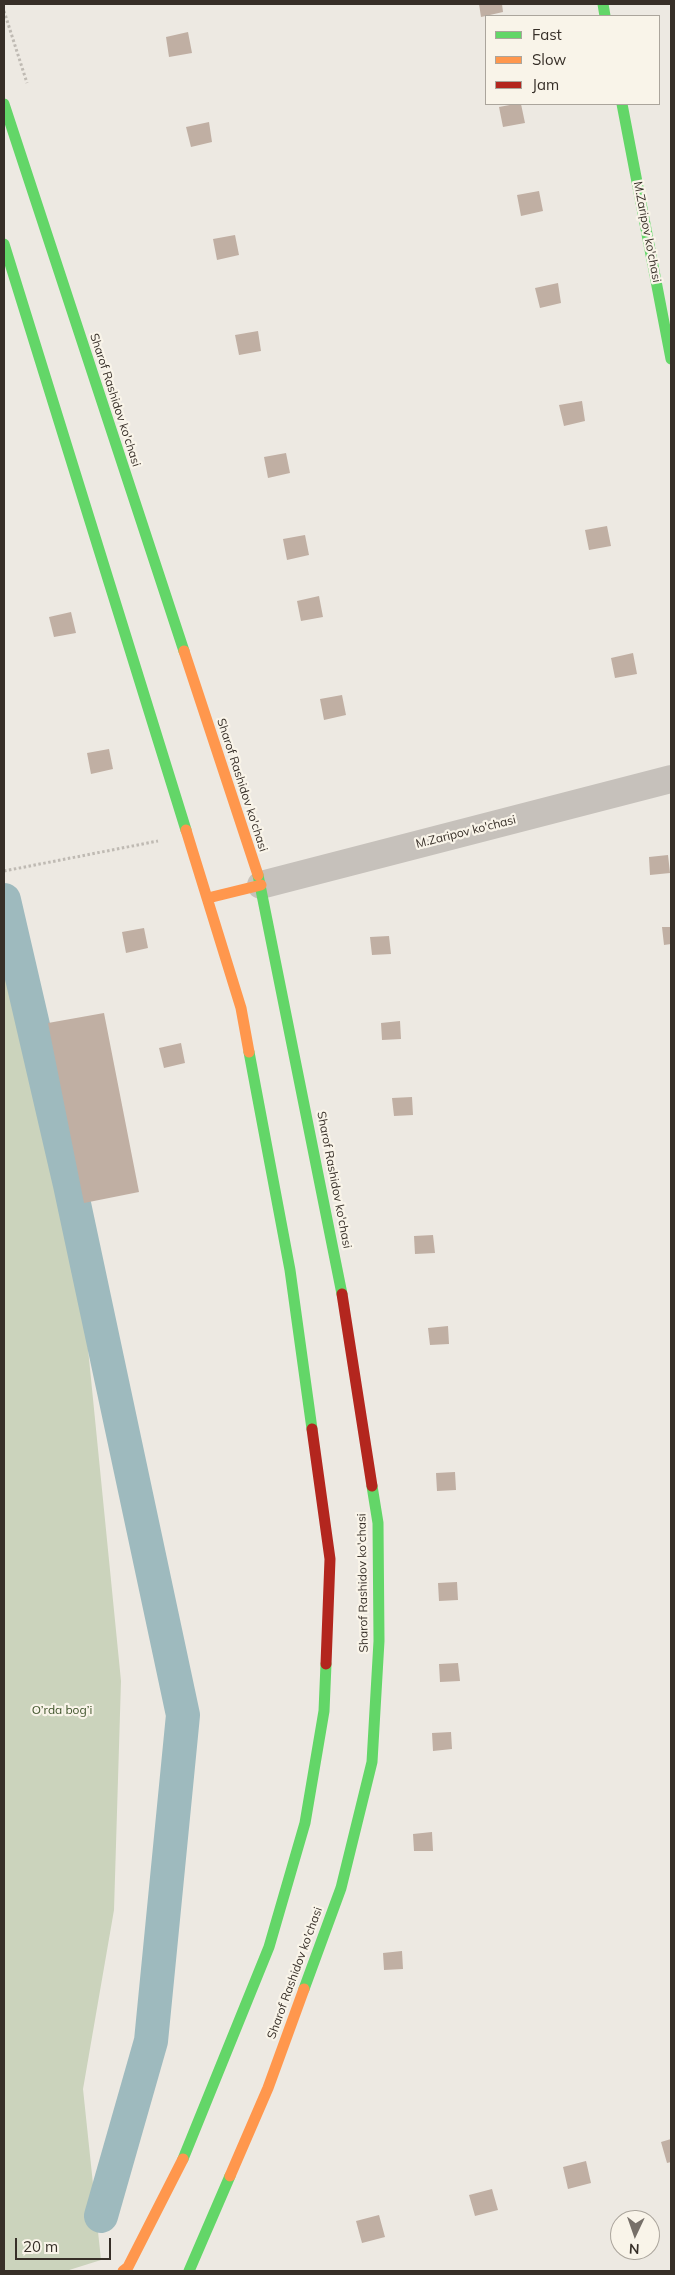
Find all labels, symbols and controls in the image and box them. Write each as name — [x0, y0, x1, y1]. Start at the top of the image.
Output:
legend — [485, 15, 660, 105]
text: Fast — [532, 25, 562, 44]
text: Slow — [532, 50, 566, 69]
text: Jam — [532, 75, 559, 94]
street label: M.Zaripov ko'chasi — [630, 180, 664, 284]
street label: Sharof Rashidov ko'chasi — [87, 332, 143, 468]
street label: Sharof Rashidov ko'chasi — [214, 717, 270, 853]
street label: M.Zaripov ko'chasi — [414, 813, 518, 851]
street label: Sharof Rashidov ko'chasi — [314, 1110, 354, 1250]
street label: Sharof Rashidov ko'chasi — [355, 1513, 371, 1653]
park label: O’rda bog’i — [32, 1703, 92, 1717]
street label: Sharof Rashidov ko'chasi — [264, 1905, 326, 2041]
north arrow — [610, 2210, 660, 2260]
scale bar — [18, 2228, 114, 2260]
text: 20 m — [23, 2237, 58, 2256]
text: N — [629, 2240, 640, 2258]

